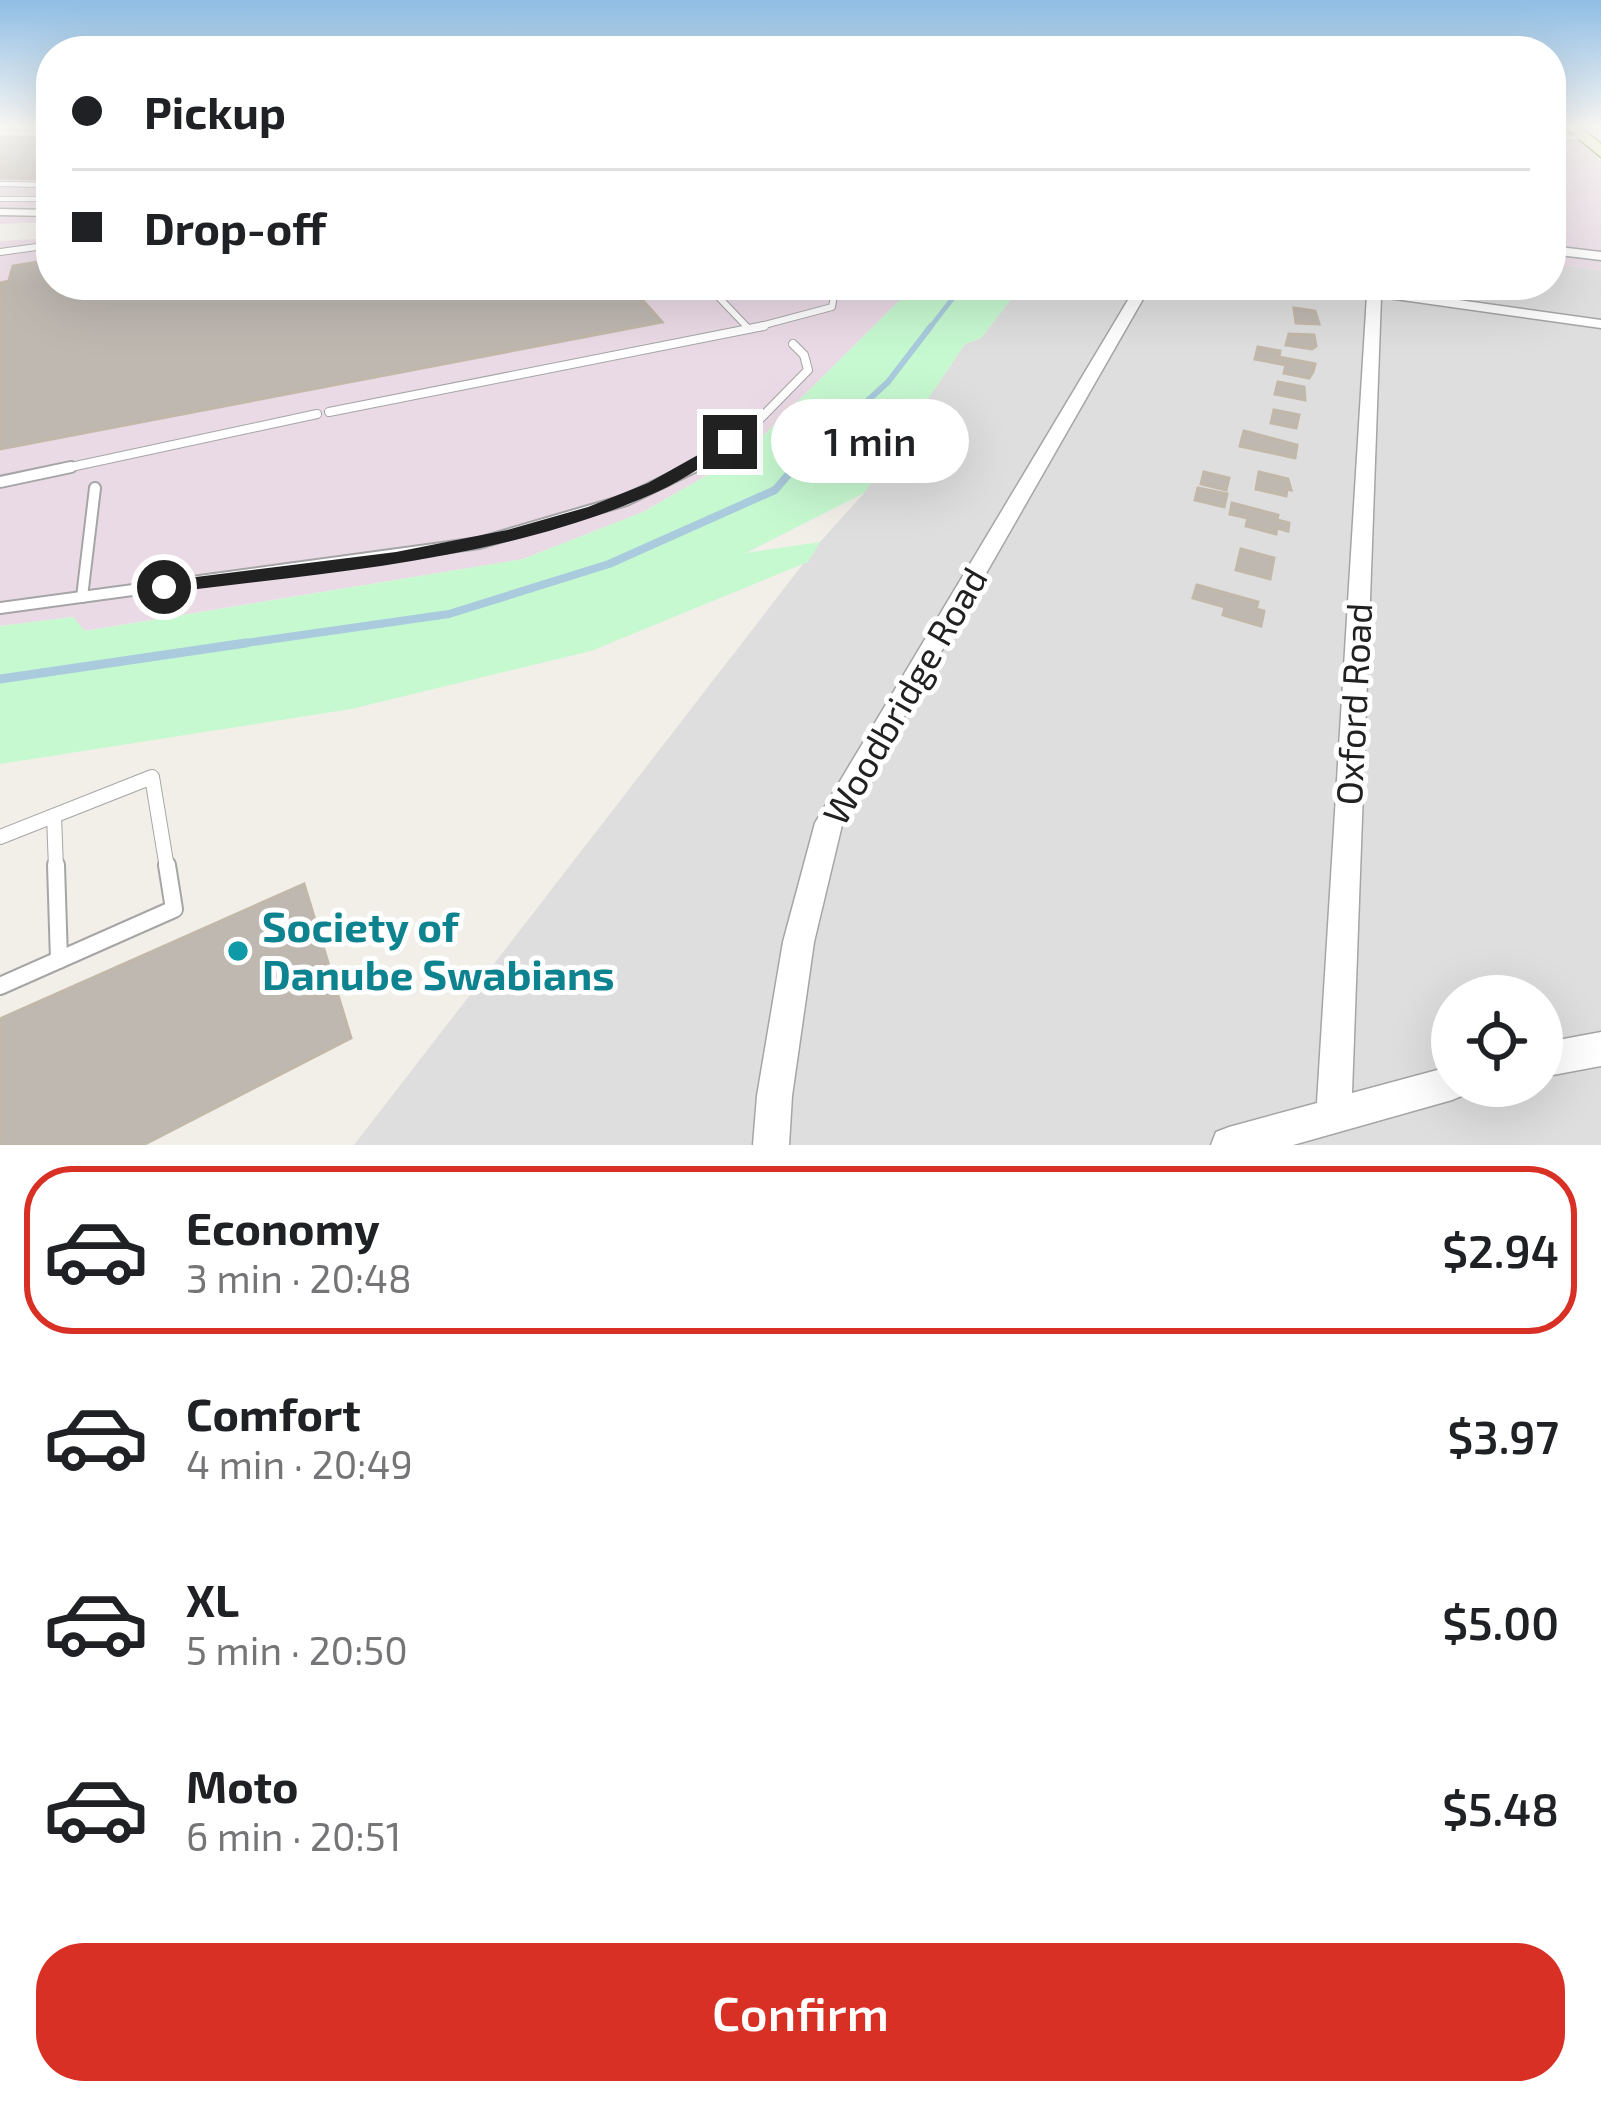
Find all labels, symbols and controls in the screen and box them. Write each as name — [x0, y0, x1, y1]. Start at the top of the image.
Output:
text: Pickup — [144, 84, 286, 138]
text: Drop-off — [144, 200, 326, 254]
callout: 1 min — [772, 400, 970, 484]
route end — [703, 415, 757, 469]
text: 1 min — [824, 417, 916, 464]
street label: Woodbridge Road — [813, 559, 995, 831]
route start — [137, 560, 191, 614]
street label: Oxford Road — [1326, 602, 1379, 806]
place label: Society of Danube Swabians — [262, 900, 614, 998]
marker: Society of Danube Swabians — [225, 938, 251, 964]
map controls — [1431, 975, 1563, 1107]
button: locate — [1431, 975, 1563, 1107]
icon: car — [42, 1196, 150, 1304]
text: Economy — [186, 1200, 380, 1254]
text: $2.94 — [1442, 1223, 1559, 1277]
text: 3 min · 20:48 — [186, 1254, 412, 1301]
icon: car — [42, 1382, 150, 1490]
text: Comfort — [186, 1386, 361, 1440]
text: $3.97 — [1448, 1409, 1559, 1463]
text: 4 min · 20:49 — [186, 1440, 413, 1487]
icon: car — [42, 1568, 150, 1676]
text: XL — [186, 1572, 239, 1626]
text: $5.00 — [1442, 1595, 1559, 1649]
text: 5 min · 20:50 — [186, 1626, 408, 1673]
icon: car — [42, 1754, 150, 1862]
text: Moto — [186, 1758, 299, 1812]
text: $5.48 — [1442, 1781, 1559, 1835]
text: 6 min · 20:51 — [186, 1812, 401, 1859]
button: Confirm — [36, 1943, 1565, 2081]

